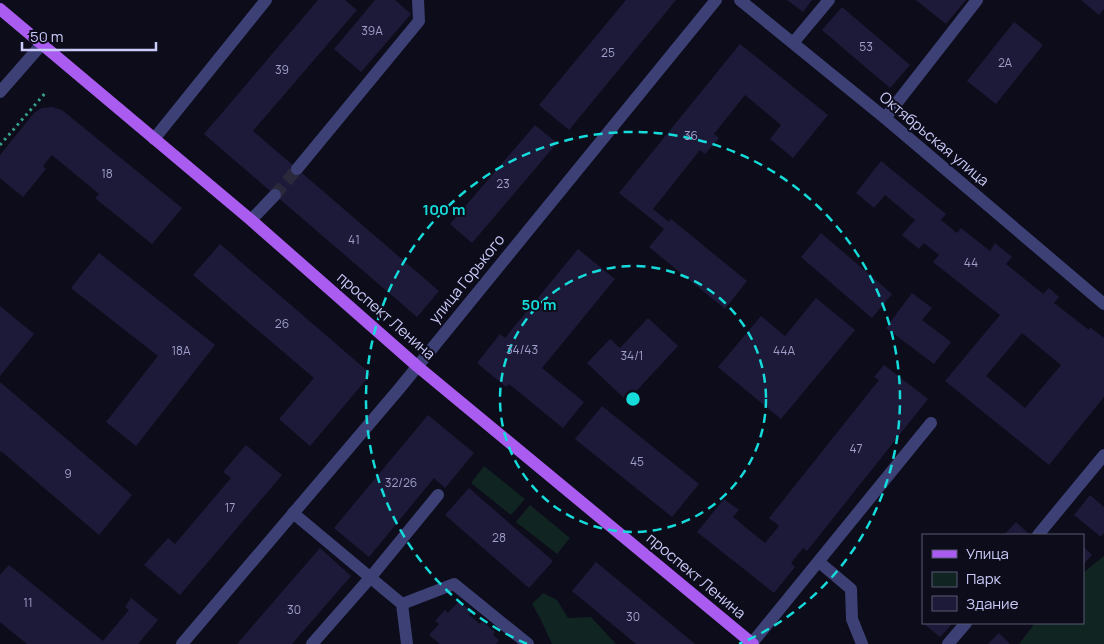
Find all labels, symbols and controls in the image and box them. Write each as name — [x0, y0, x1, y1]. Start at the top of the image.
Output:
scale bar — [22, 20, 156, 52]
house number: 39А — [361, 22, 383, 39]
text: 50 m — [30, 26, 64, 47]
house number: 53 — [859, 38, 873, 55]
house number: 25 — [601, 44, 615, 61]
house number: 2А — [998, 54, 1012, 71]
house number: 39 — [275, 61, 289, 78]
street label: Октябрьская улица — [875, 86, 994, 191]
house number: 36 — [684, 127, 698, 144]
house number: 18 — [101, 165, 113, 182]
house number: 23 — [496, 175, 510, 192]
text: 100 m — [423, 199, 465, 220]
street label: улица Горького — [424, 229, 509, 328]
house number: 41 — [348, 231, 360, 248]
house number: 44 — [964, 254, 978, 271]
street label: проспект Ленина — [333, 267, 440, 364]
text: 50 m — [521, 294, 557, 315]
house number: 26 — [275, 315, 289, 332]
house number: 34/43 — [506, 341, 538, 358]
house number: 18А — [171, 342, 191, 359]
house number: 44А — [773, 342, 795, 359]
house number: 34/1 — [620, 347, 644, 364]
centre of rings — [624, 390, 642, 408]
house number: 47 — [849, 440, 863, 457]
house number: 45 — [630, 453, 644, 470]
house number: 9 — [64, 465, 72, 482]
house number: 32/26 — [385, 474, 417, 491]
house number: 17 — [225, 499, 235, 516]
street label: проспект Ленина — [642, 528, 750, 623]
house number: 28 — [492, 529, 506, 546]
legend — [922, 534, 1084, 624]
text: Улица — [966, 543, 1009, 564]
text: Парк — [966, 568, 1002, 589]
text: Здание — [966, 593, 1019, 614]
house number: 11 — [23, 594, 33, 611]
house number: 30 — [287, 601, 301, 618]
house number: 30 — [626, 608, 640, 625]

